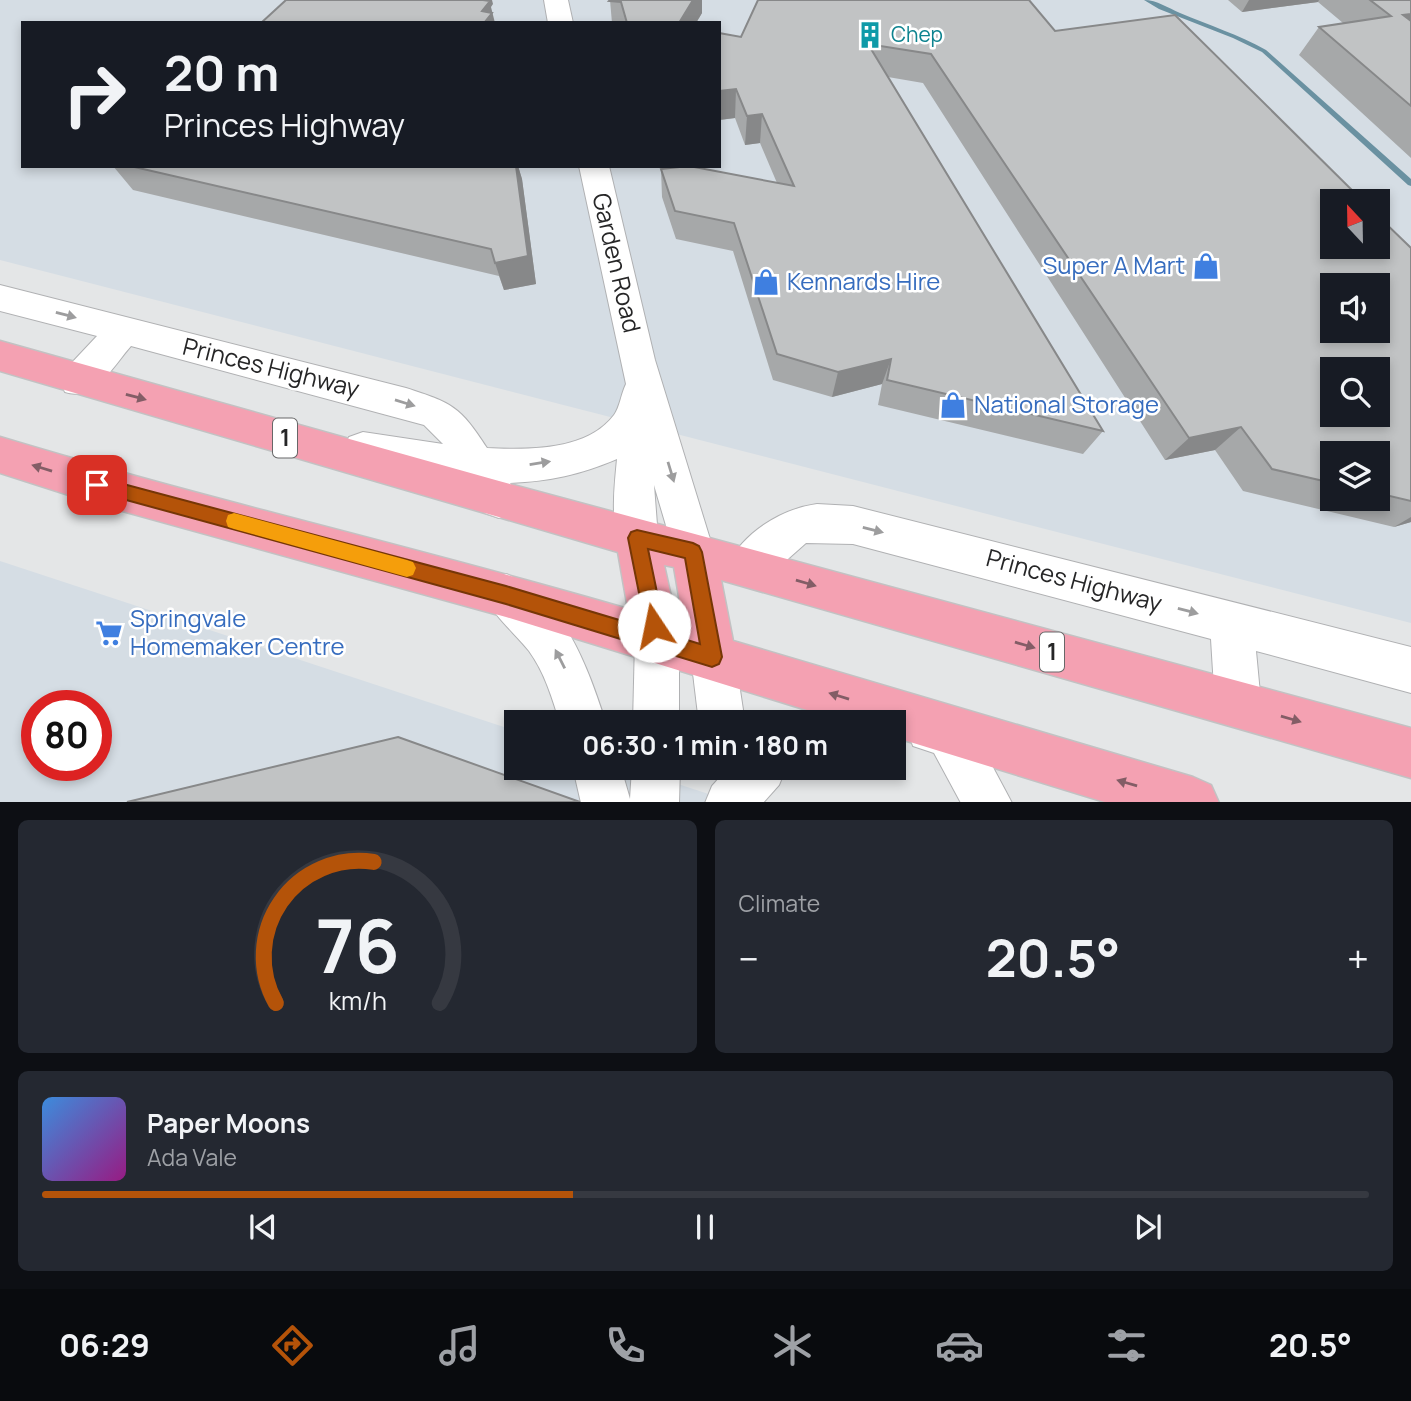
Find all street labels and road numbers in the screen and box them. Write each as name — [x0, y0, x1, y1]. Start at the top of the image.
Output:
street label: Garden Road — [585, 190, 650, 336]
street label: Princes Highway — [180, 329, 363, 405]
road number: 1 — [273, 418, 297, 458]
street label: Princes Highway — [983, 540, 1166, 619]
road number: 1 — [1040, 632, 1064, 672]

